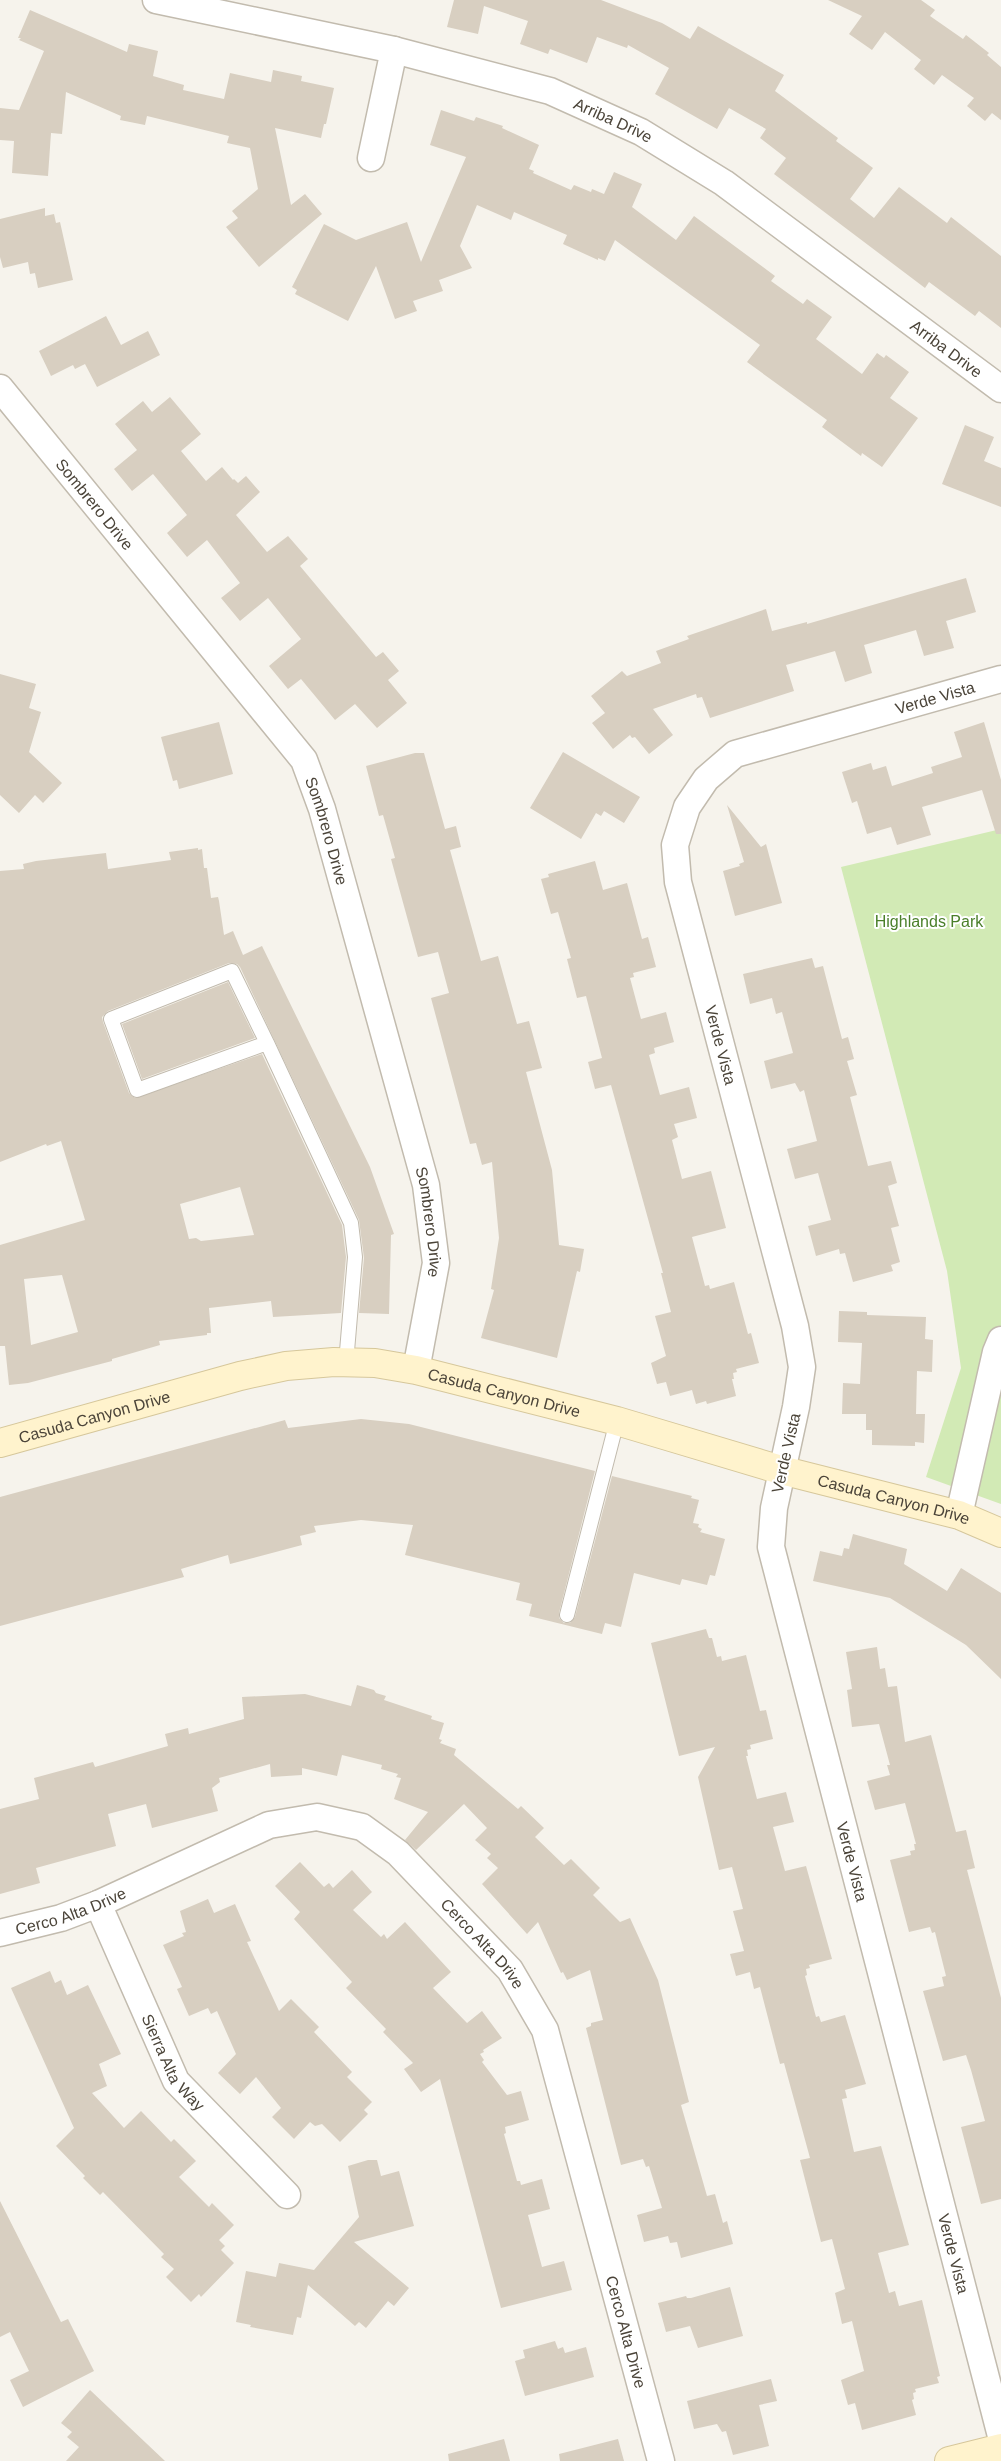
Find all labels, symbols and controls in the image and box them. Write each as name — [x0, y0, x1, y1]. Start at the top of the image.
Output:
street label: Arriba Drive — [571, 94, 656, 146]
street label: Arriba Drive — [908, 316, 986, 381]
street label: Sombrero Drive — [53, 455, 137, 553]
street label: Verde Vista — [893, 679, 977, 717]
street label: Sombrero Drive — [302, 774, 351, 887]
park label: Highlands Park — [875, 913, 984, 930]
street label: Verde Vista — [702, 1003, 740, 1087]
street label: Sombrero Drive — [413, 1165, 445, 1279]
street label: Casuda Canyon Drive — [426, 1365, 582, 1420]
street label: Casuda Canyon Drive — [17, 1387, 172, 1446]
street label: Verde Vista — [769, 1411, 803, 1495]
street label: Casuda Canyon Drive — [816, 1471, 973, 1527]
street label: Verde Vista — [834, 1820, 871, 1903]
street label: Cerco Alta Drive — [14, 1884, 128, 1937]
street label: Cerco Alta Drive — [438, 1895, 527, 1992]
street label: Sierra Alta Way — [139, 2011, 208, 2114]
street label: Verde Vista — [935, 2212, 972, 2295]
street label: Cerco Alta Drive — [603, 2274, 650, 2390]

